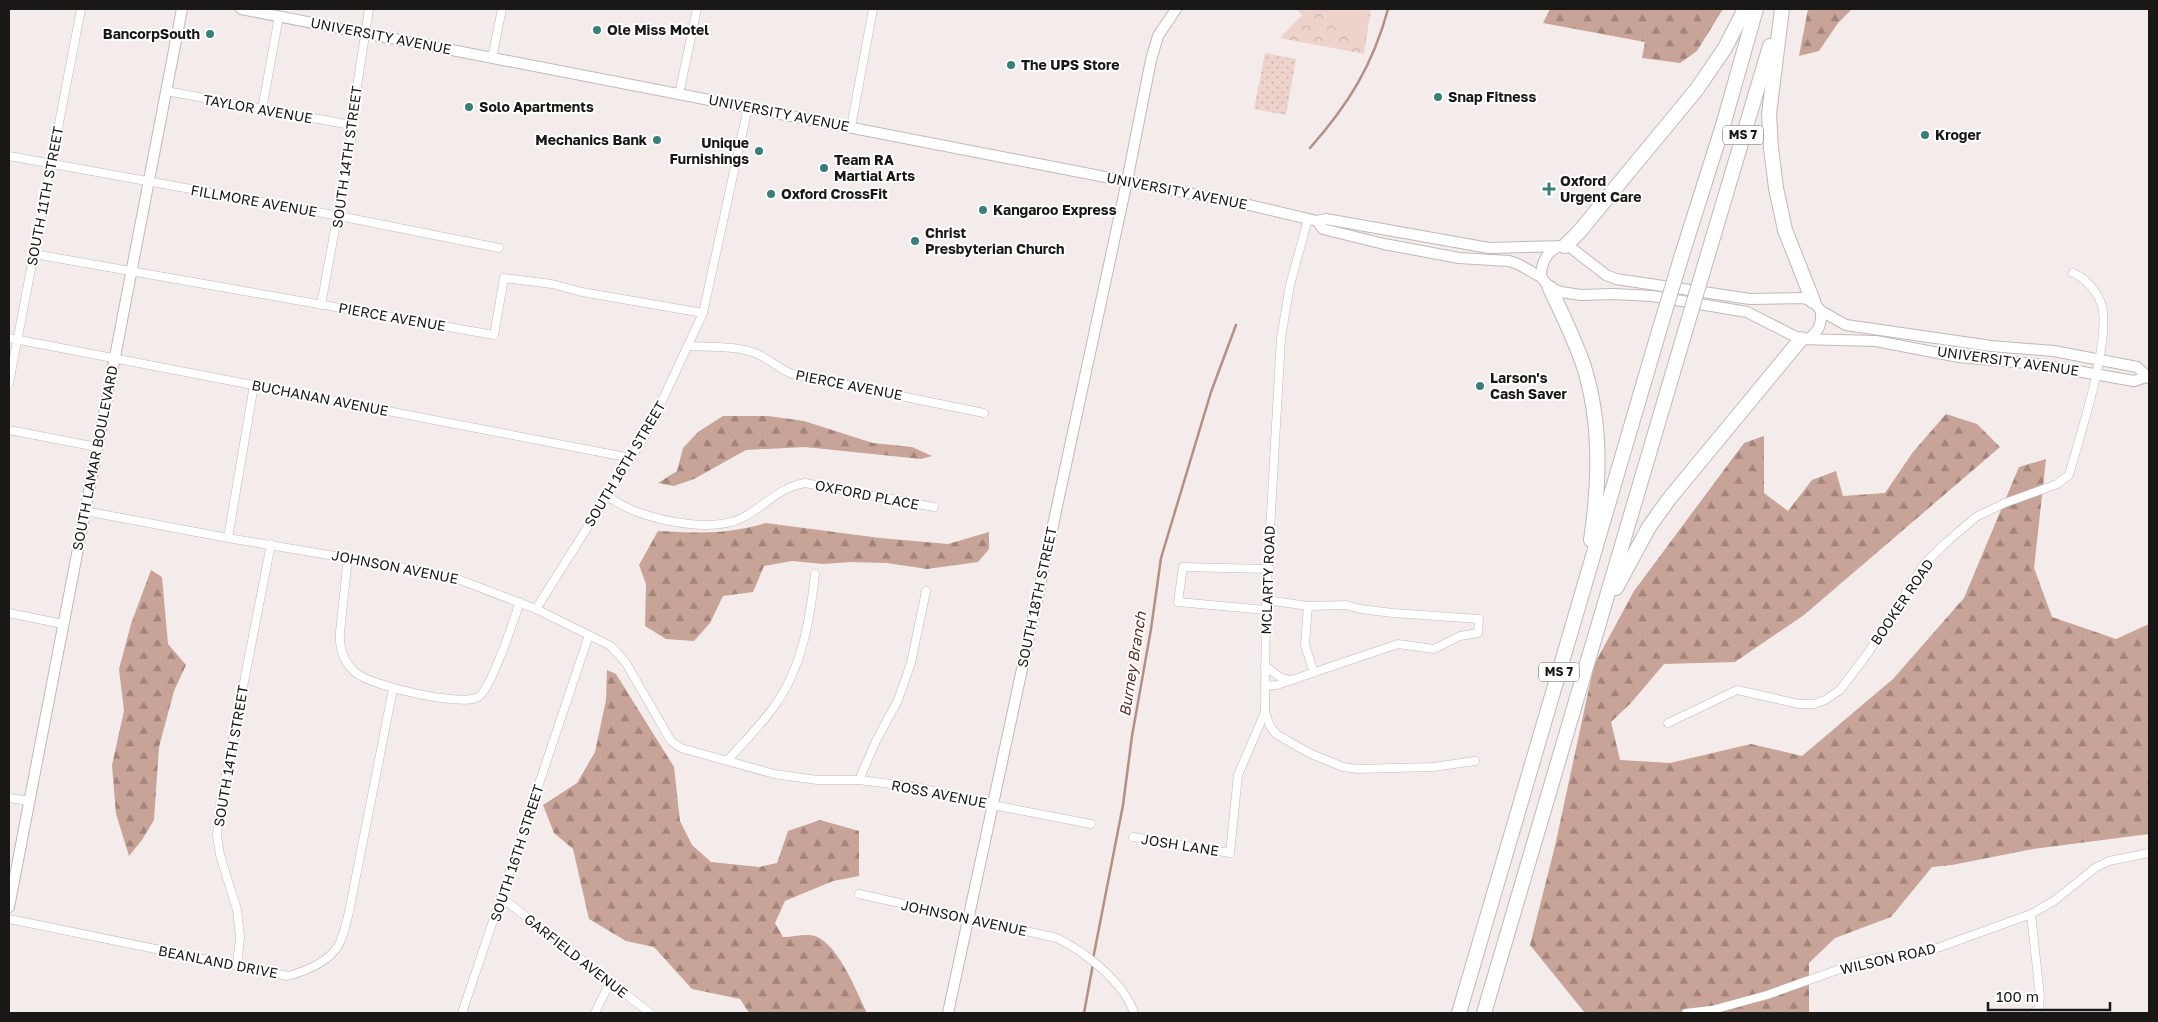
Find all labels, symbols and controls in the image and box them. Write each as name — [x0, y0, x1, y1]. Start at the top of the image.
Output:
street label: UNIVERSITY AVENUE — [309, 14, 453, 58]
place label: Ole Miss Motel — [607, 21, 709, 38]
marker: Ole Miss Motel — [591, 24, 603, 36]
place label: BancorpSouth — [103, 25, 200, 42]
marker: BancorpSouth — [204, 28, 216, 40]
place label: The UPS Store — [1021, 56, 1120, 73]
marker: The UPS Store — [1005, 59, 1017, 71]
street label: SOUTH 14TH STREET — [328, 84, 365, 229]
place label: Snap Fitness — [1448, 88, 1536, 105]
street label: TAYLOR AVENUE — [202, 91, 314, 126]
street label: UNIVERSITY AVENUE — [707, 91, 851, 135]
marker: Snap Fitness — [1432, 91, 1444, 103]
place label: Solo Apartments — [479, 98, 594, 115]
marker: Solo Apartments — [463, 101, 475, 113]
street label: SOUTH 11TH STREET — [23, 124, 66, 267]
road number: MS 7 — [1723, 126, 1763, 144]
place label: Kroger — [1935, 126, 1982, 143]
marker: Kroger — [1919, 129, 1931, 141]
place label: Mechanics Bank — [535, 131, 647, 148]
marker: Mechanics Bank — [651, 134, 663, 146]
place label: Unique Furnishings — [670, 134, 749, 167]
marker: Unique Furnishings — [753, 145, 765, 157]
place label: Team RA Martial Arts — [834, 151, 915, 184]
marker: Team RA Martial Arts — [818, 162, 830, 174]
street label: UNIVERSITY AVENUE — [1105, 169, 1249, 213]
place label: Oxford Urgent Care — [1560, 172, 1641, 205]
street label: FILLMORE AVENUE — [190, 181, 319, 220]
marker: Oxford Urgent Care — [1542, 182, 1556, 196]
place label: Oxford CrossFit — [781, 185, 888, 202]
marker: Oxford CrossFit — [765, 188, 777, 200]
place label: Kangaroo Express — [993, 201, 1117, 218]
marker: Kangaroo Express — [977, 204, 989, 216]
place label: Christ Presbyterian Church — [925, 224, 1065, 257]
marker: Christ Presbyterian Church — [909, 235, 921, 247]
street label: PIERCE AVENUE — [337, 299, 447, 334]
street label: UNIVERSITY AVENUE — [1936, 342, 2080, 379]
street label: SOUTH LAMAR BOULEVARD — [68, 364, 121, 552]
street label: PIERCE AVENUE — [794, 366, 904, 403]
place label: Larson's Cash Saver — [1490, 369, 1568, 402]
street label: BUCHANAN AVENUE — [250, 376, 390, 419]
marker: Larson's Cash Saver — [1474, 380, 1486, 392]
street label: SOUTH 16TH STREET — [580, 398, 669, 530]
street label: OXFORD PLACE — [814, 476, 920, 513]
street label: SOUTH 18TH STREET — [1013, 525, 1060, 669]
street label: MCLARTY ROAD — [1257, 525, 1278, 635]
street label: JOHNSON AVENUE — [330, 546, 460, 587]
street label: BOOKER ROAD — [1867, 556, 1937, 648]
water label: Burney Branch — [1115, 610, 1150, 718]
road number: MS 7 — [1539, 662, 1579, 682]
street label: SOUTH 14TH STREET — [210, 684, 251, 828]
street label: ROSS AVENUE — [890, 776, 988, 811]
street label: SOUTH 16TH STREET — [486, 782, 547, 924]
street label: JOSH LANE — [1140, 830, 1220, 859]
street label: JOHNSON AVENUE — [900, 896, 1029, 939]
street label: GARFIELD AVENUE — [521, 910, 631, 1001]
street label: WILSON ROAD — [1838, 939, 1937, 978]
street label: BEANLAND DRIVE — [157, 942, 279, 981]
scale bar — [1988, 980, 2110, 1012]
text: 100 m — [1996, 987, 2039, 1005]

